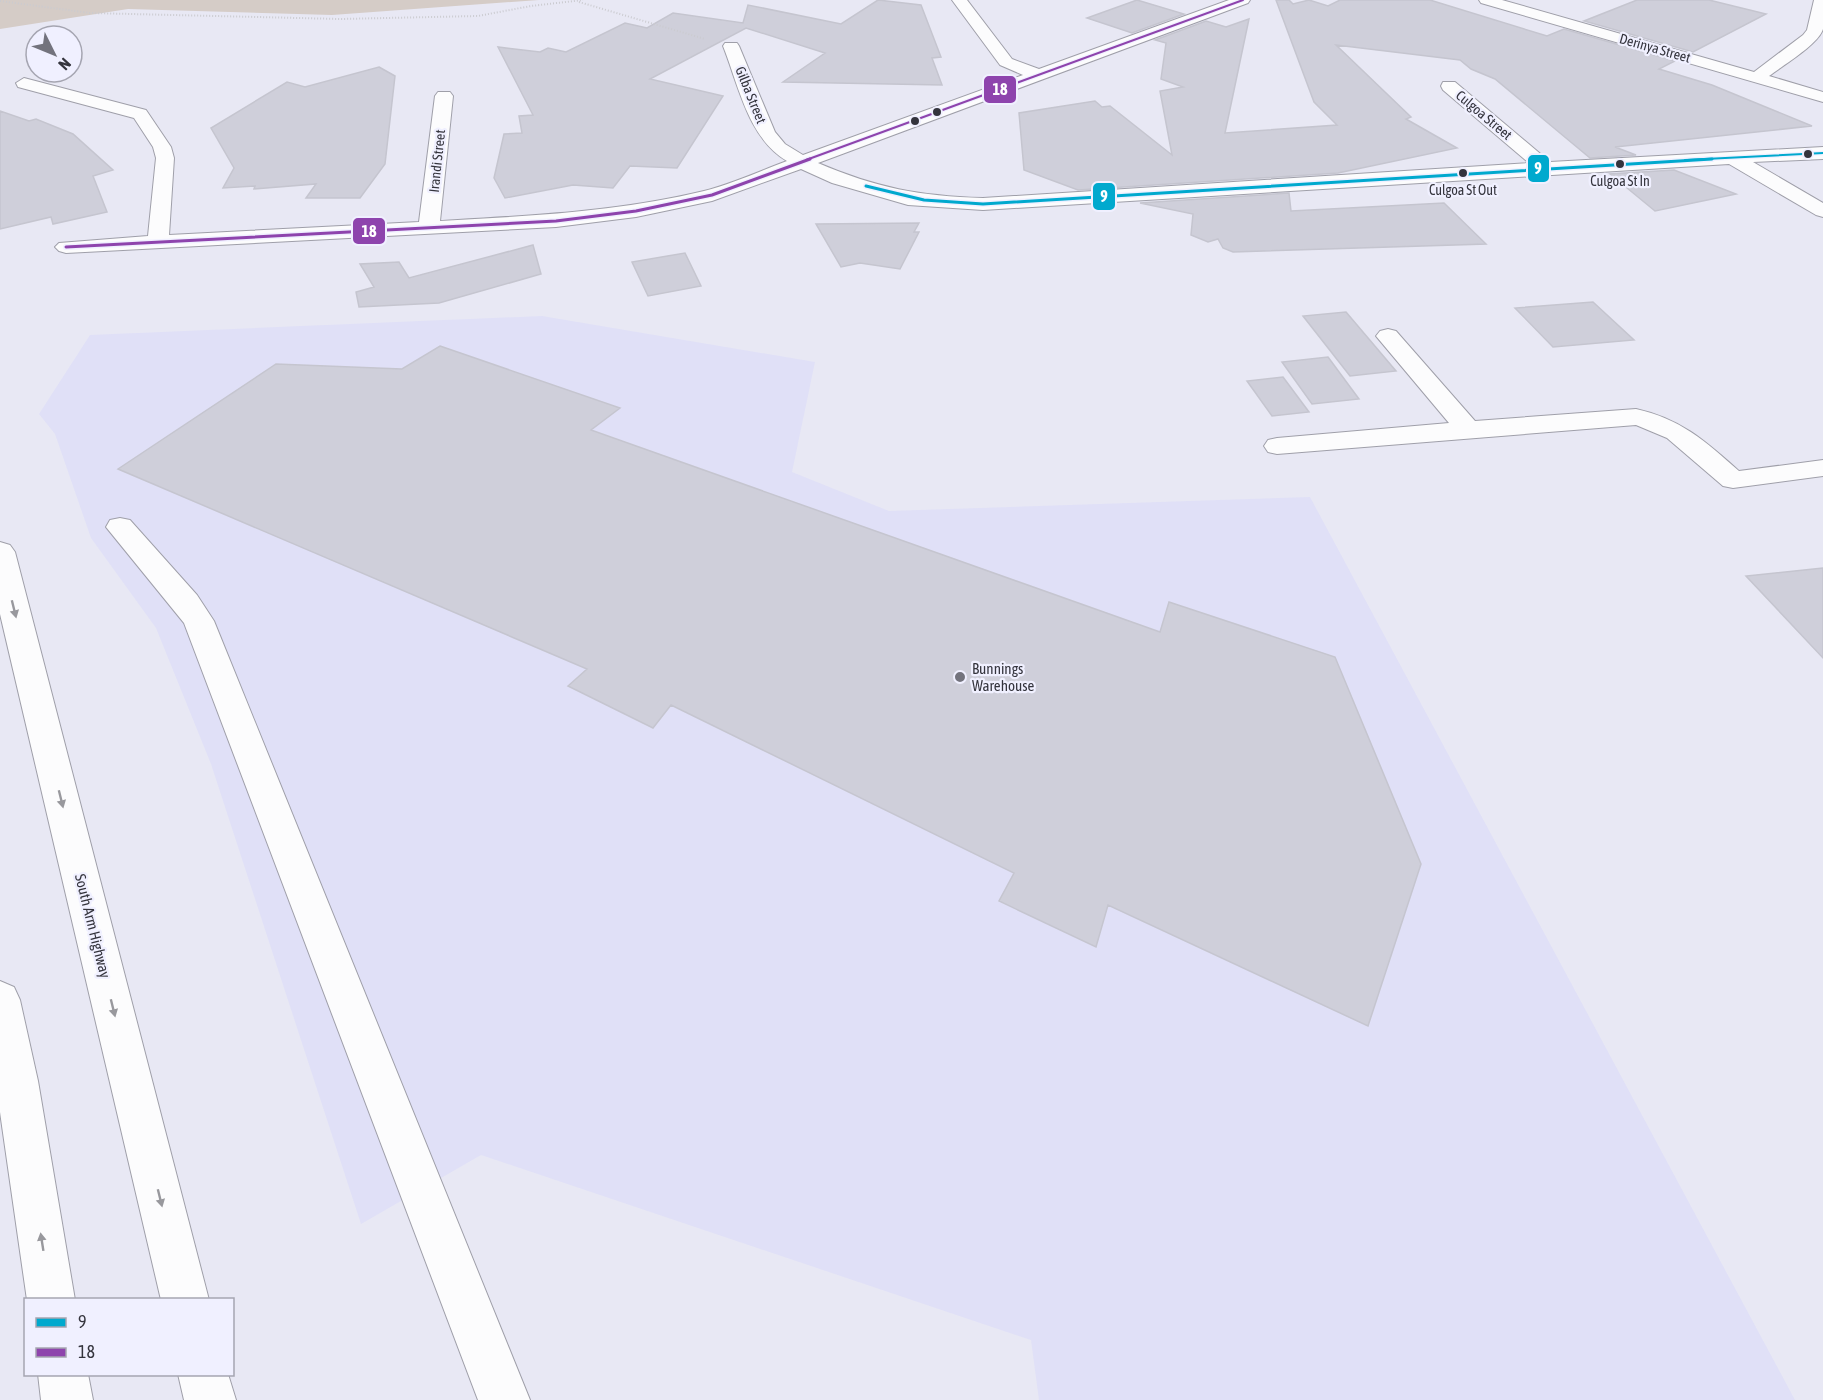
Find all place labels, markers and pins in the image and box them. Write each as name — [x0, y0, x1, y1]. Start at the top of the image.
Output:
unlabelled marker — [931, 106, 943, 118]
unlabelled marker — [909, 115, 921, 127]
unlabelled marker — [1802, 148, 1814, 160]
marker: Culgoa St In — [1614, 158, 1626, 170]
marker: Culgoa St Out — [1457, 167, 1469, 179]
place label: Culgoa St In — [1590, 173, 1650, 189]
place label: Culgoa St Out — [1429, 182, 1497, 198]
place label: Bunnings Warehouse — [972, 660, 1035, 694]
marker: Bunnings Warehouse — [953, 670, 967, 684]

